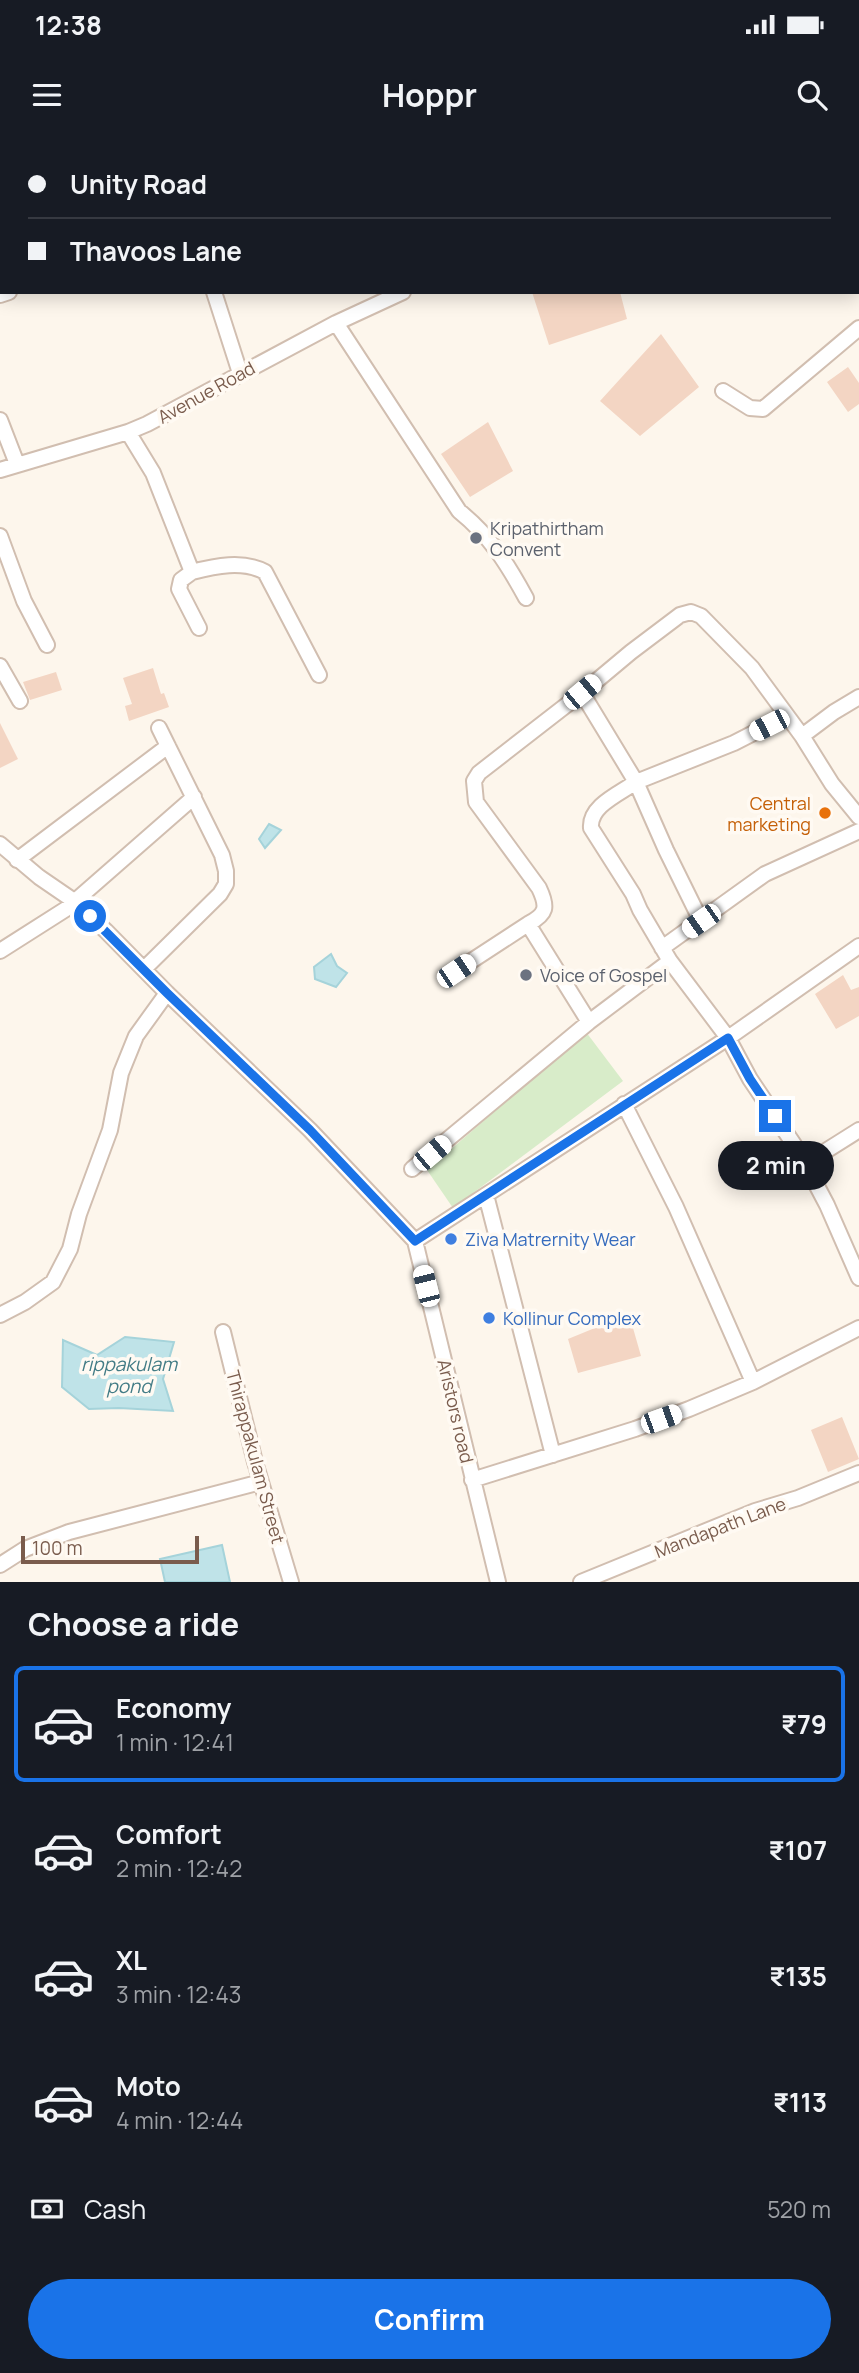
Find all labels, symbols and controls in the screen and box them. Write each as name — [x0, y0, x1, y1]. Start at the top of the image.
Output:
text: 12:38 — [35, 7, 102, 43]
text: Hoppr — [382, 73, 477, 117]
icon: menu — [28, 76, 66, 114]
icon: search — [793, 76, 831, 114]
text: Unity Road — [70, 166, 207, 202]
text: Thavoos Lane — [70, 233, 242, 269]
street label: Avenue Road — [153, 355, 259, 429]
place label: Kripathirtham Convent — [490, 516, 604, 561]
marker: Kripathirtham Convent — [468, 530, 484, 546]
car — [560, 670, 605, 714]
car — [746, 706, 793, 744]
place label: Central marketing — [727, 791, 811, 836]
marker: Central marketing — [817, 805, 833, 821]
route start — [74, 900, 106, 932]
car — [678, 900, 725, 942]
car — [433, 951, 480, 991]
place label: Voice of Gospel — [540, 963, 667, 987]
marker: Voice of Gospel — [518, 967, 534, 983]
route end — [759, 1100, 791, 1132]
car — [410, 1131, 455, 1175]
callout: 2 min — [717, 1140, 833, 1190]
text: 2 min — [746, 1149, 806, 1181]
place label: Ziva Matrernity Wear — [465, 1227, 636, 1251]
marker: Ziva Matrernity Wear — [443, 1231, 459, 1247]
car — [411, 1263, 442, 1309]
place label: Kollinur Complex — [503, 1306, 642, 1330]
marker: Kollinur Complex — [481, 1310, 497, 1326]
water label: rippakulam pond — [81, 1351, 179, 1399]
street label: Aristors road — [432, 1357, 480, 1465]
street label: Thirappakulam Street — [221, 1368, 291, 1546]
car — [638, 1402, 685, 1436]
street label: Mandapath Lane — [651, 1491, 789, 1563]
scale bar — [21, 1533, 200, 1565]
text: 100 m — [32, 1535, 83, 1561]
text: Choose a ride — [28, 1602, 239, 1646]
text: Economy — [116, 1690, 231, 1726]
icon: car — [32, 1693, 95, 1756]
text: ₹79 — [781, 1706, 827, 1742]
text: 1 min · 12:41 — [116, 1726, 234, 1758]
text: Comfort — [116, 1816, 222, 1852]
icon: car — [32, 1819, 95, 1882]
text: ₹107 — [769, 1832, 827, 1868]
text: 2 min · 12:42 — [116, 1852, 242, 1884]
text: XL — [116, 1942, 147, 1978]
icon: car — [32, 1945, 95, 2008]
text: ₹135 — [769, 1958, 827, 1994]
text: 3 min · 12:43 — [116, 1978, 242, 2010]
text: Moto — [116, 2068, 181, 2104]
icon: car — [32, 2071, 95, 2134]
text: ₹113 — [773, 2084, 827, 2120]
text: 4 min · 12:44 — [116, 2104, 243, 2136]
icon: cash — [28, 2190, 66, 2228]
text: Cash — [84, 2191, 146, 2227]
text: 520 m — [767, 2193, 831, 2225]
button: Confirm — [28, 2279, 831, 2359]

